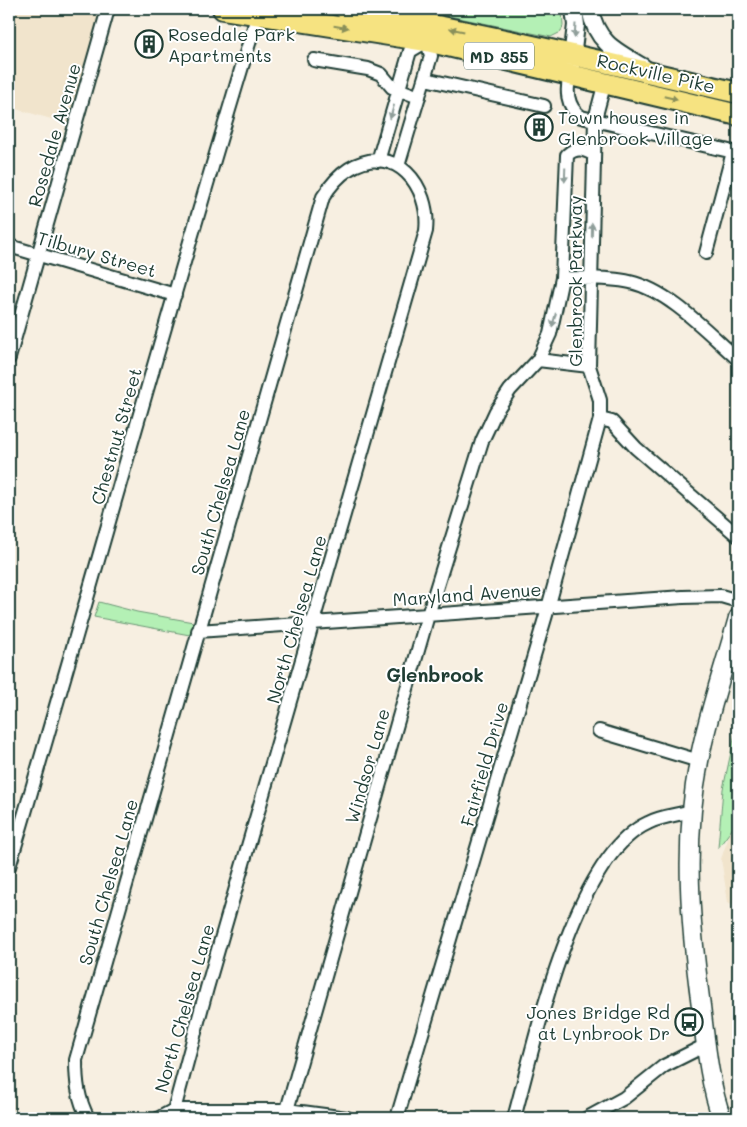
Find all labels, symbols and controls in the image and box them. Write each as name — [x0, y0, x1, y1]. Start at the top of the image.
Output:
place label: Rosedale Park Apartments — [168, 22, 295, 67]
one-way arrow — [570, 23, 578, 39]
one-way arrow — [333, 24, 349, 32]
one-way arrow — [449, 26, 464, 34]
building icon: Rosedale Park Apartments — [134, 29, 164, 59]
road number: MD 355 — [464, 42, 534, 70]
street label: Rockville Pike — [595, 48, 717, 98]
street label: Rosedale Avenue — [22, 60, 86, 210]
one-way arrow — [664, 94, 679, 102]
one-way arrow — [388, 105, 396, 120]
place label: Town houses in Glenbrook Village — [558, 105, 713, 150]
building icon: Town houses in Glenbrook Village — [524, 112, 554, 142]
one-way arrow — [561, 167, 569, 183]
street label: Glenbrook Parkway — [563, 195, 587, 367]
one-way arrow — [588, 222, 596, 238]
street label: Tilbury Street — [35, 226, 159, 282]
one-way arrow — [550, 313, 558, 328]
street label: Chestnut Street — [85, 365, 147, 507]
street label: South Chelsea Lane — [185, 406, 255, 578]
street label: North Chelsea Lane — [260, 532, 332, 706]
street label: Maryland Avenue — [392, 577, 542, 611]
district label: Glenbrook — [386, 662, 484, 687]
street label: Fairfield Drive — [455, 699, 513, 829]
street label: Windsor Lane — [339, 706, 395, 826]
street label: South Chelsea Lane — [73, 796, 143, 968]
street label: North Chelsea Lane — [148, 921, 220, 1095]
place label: Jones Bridge Rd at Lynbrook Dr — [526, 1000, 670, 1045]
bus stop icon: Jones Bridge Rd at Lynbrook Dr — [674, 1007, 704, 1037]

